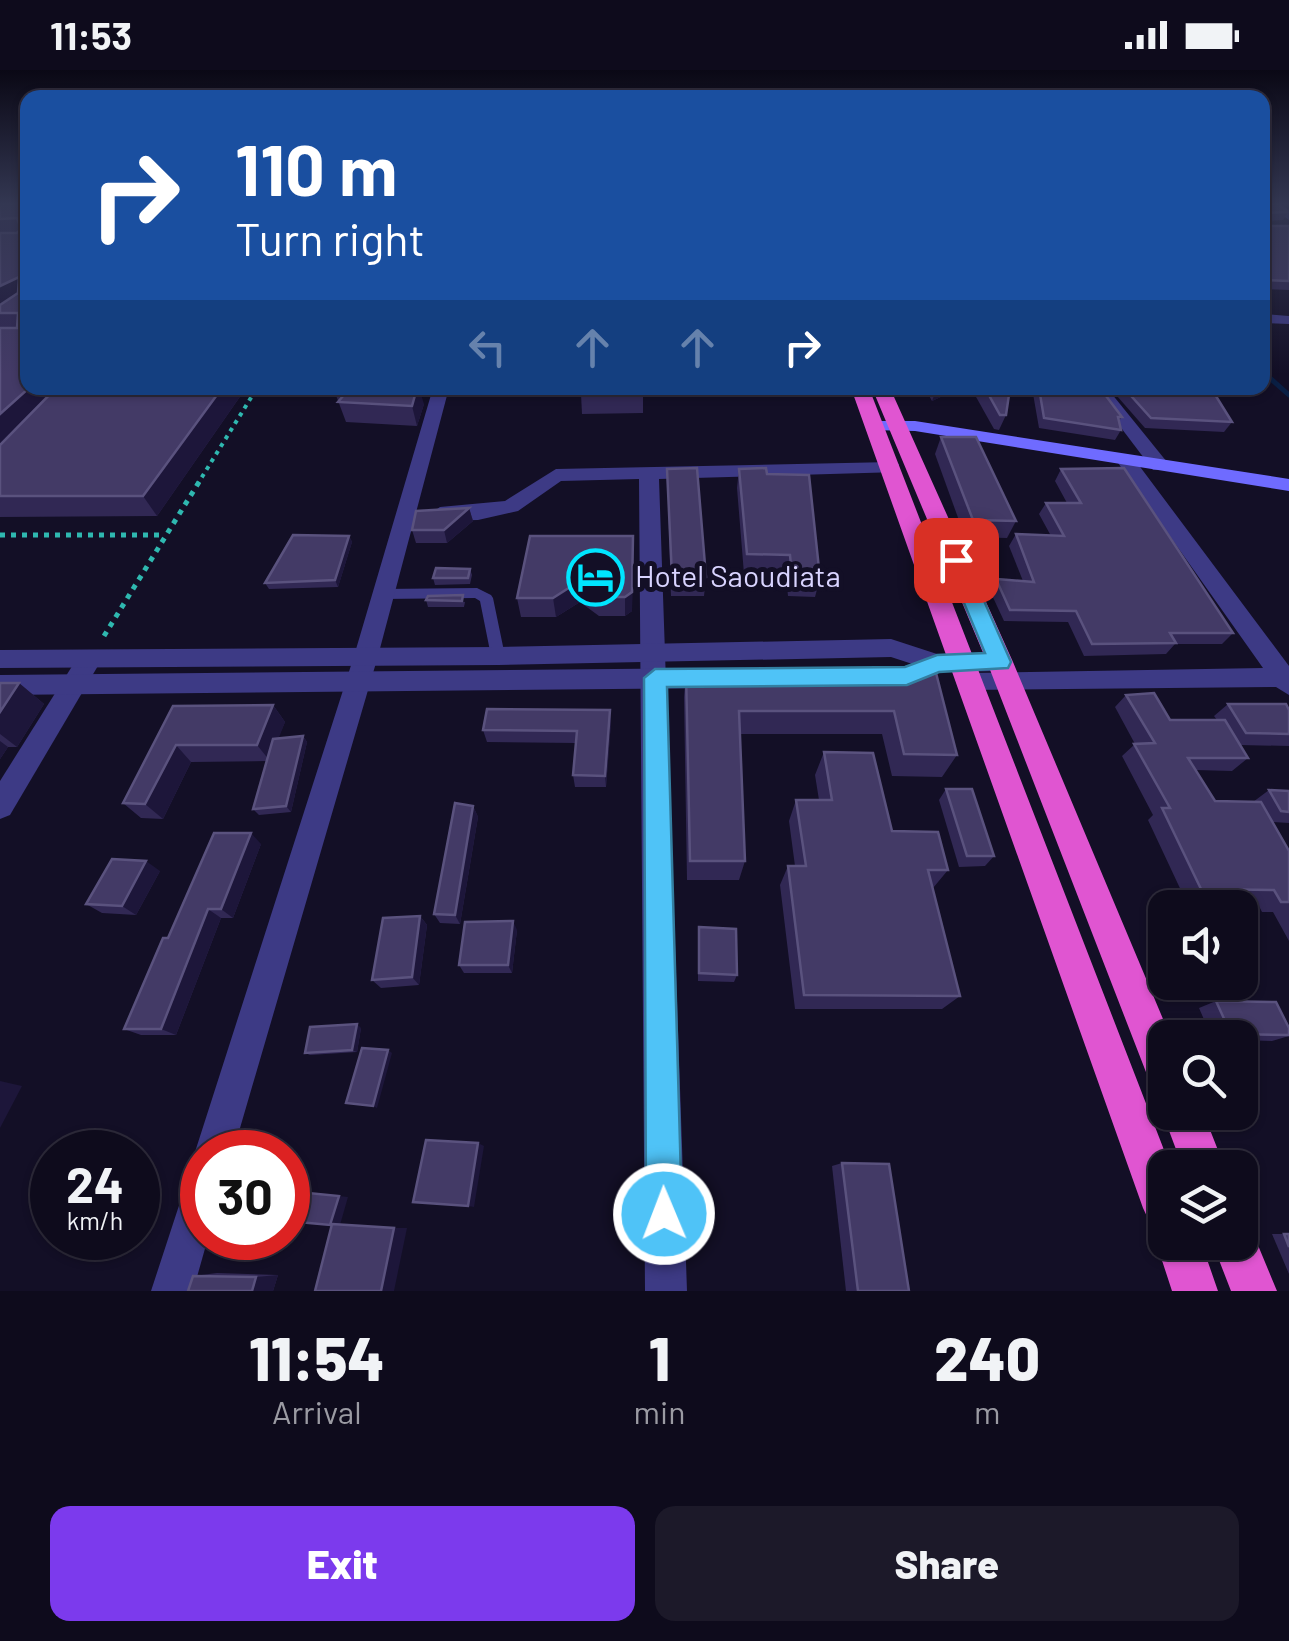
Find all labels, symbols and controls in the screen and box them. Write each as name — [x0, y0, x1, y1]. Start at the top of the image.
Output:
text: 11:53 — [50, 12, 132, 58]
text: 110 m — [235, 126, 397, 210]
icon: right — [70, 130, 200, 260]
text: Turn right — [235, 211, 425, 265]
icon: left — [460, 320, 515, 375]
icon: ahead — [565, 320, 620, 375]
icon: ahead — [670, 320, 725, 375]
icon: right — [775, 320, 830, 375]
pin — [914, 518, 999, 603]
icon: arrive — [929, 533, 984, 588]
hotel icon: Hotel Saoudiata — [566, 547, 626, 607]
place label: Hotel Saoudiata — [635, 557, 841, 593]
map controls — [1148, 890, 1258, 1260]
button: sound — [1148, 890, 1258, 1000]
button: search — [1148, 1020, 1258, 1130]
speed limit sign: 30 — [180, 1130, 310, 1260]
button: layers — [1148, 1150, 1258, 1260]
text: 24 — [66, 1153, 124, 1213]
position arrow — [612, 1162, 716, 1266]
text: km/h — [67, 1205, 123, 1235]
text: 11:54 — [249, 1321, 385, 1393]
text: 1 — [649, 1321, 670, 1393]
text: 240 — [934, 1321, 1040, 1393]
text: Arrival — [272, 1392, 362, 1430]
text: min — [634, 1392, 685, 1430]
text: m — [974, 1392, 1000, 1430]
button: Exit — [50, 1506, 635, 1621]
button: Share — [655, 1506, 1239, 1621]

